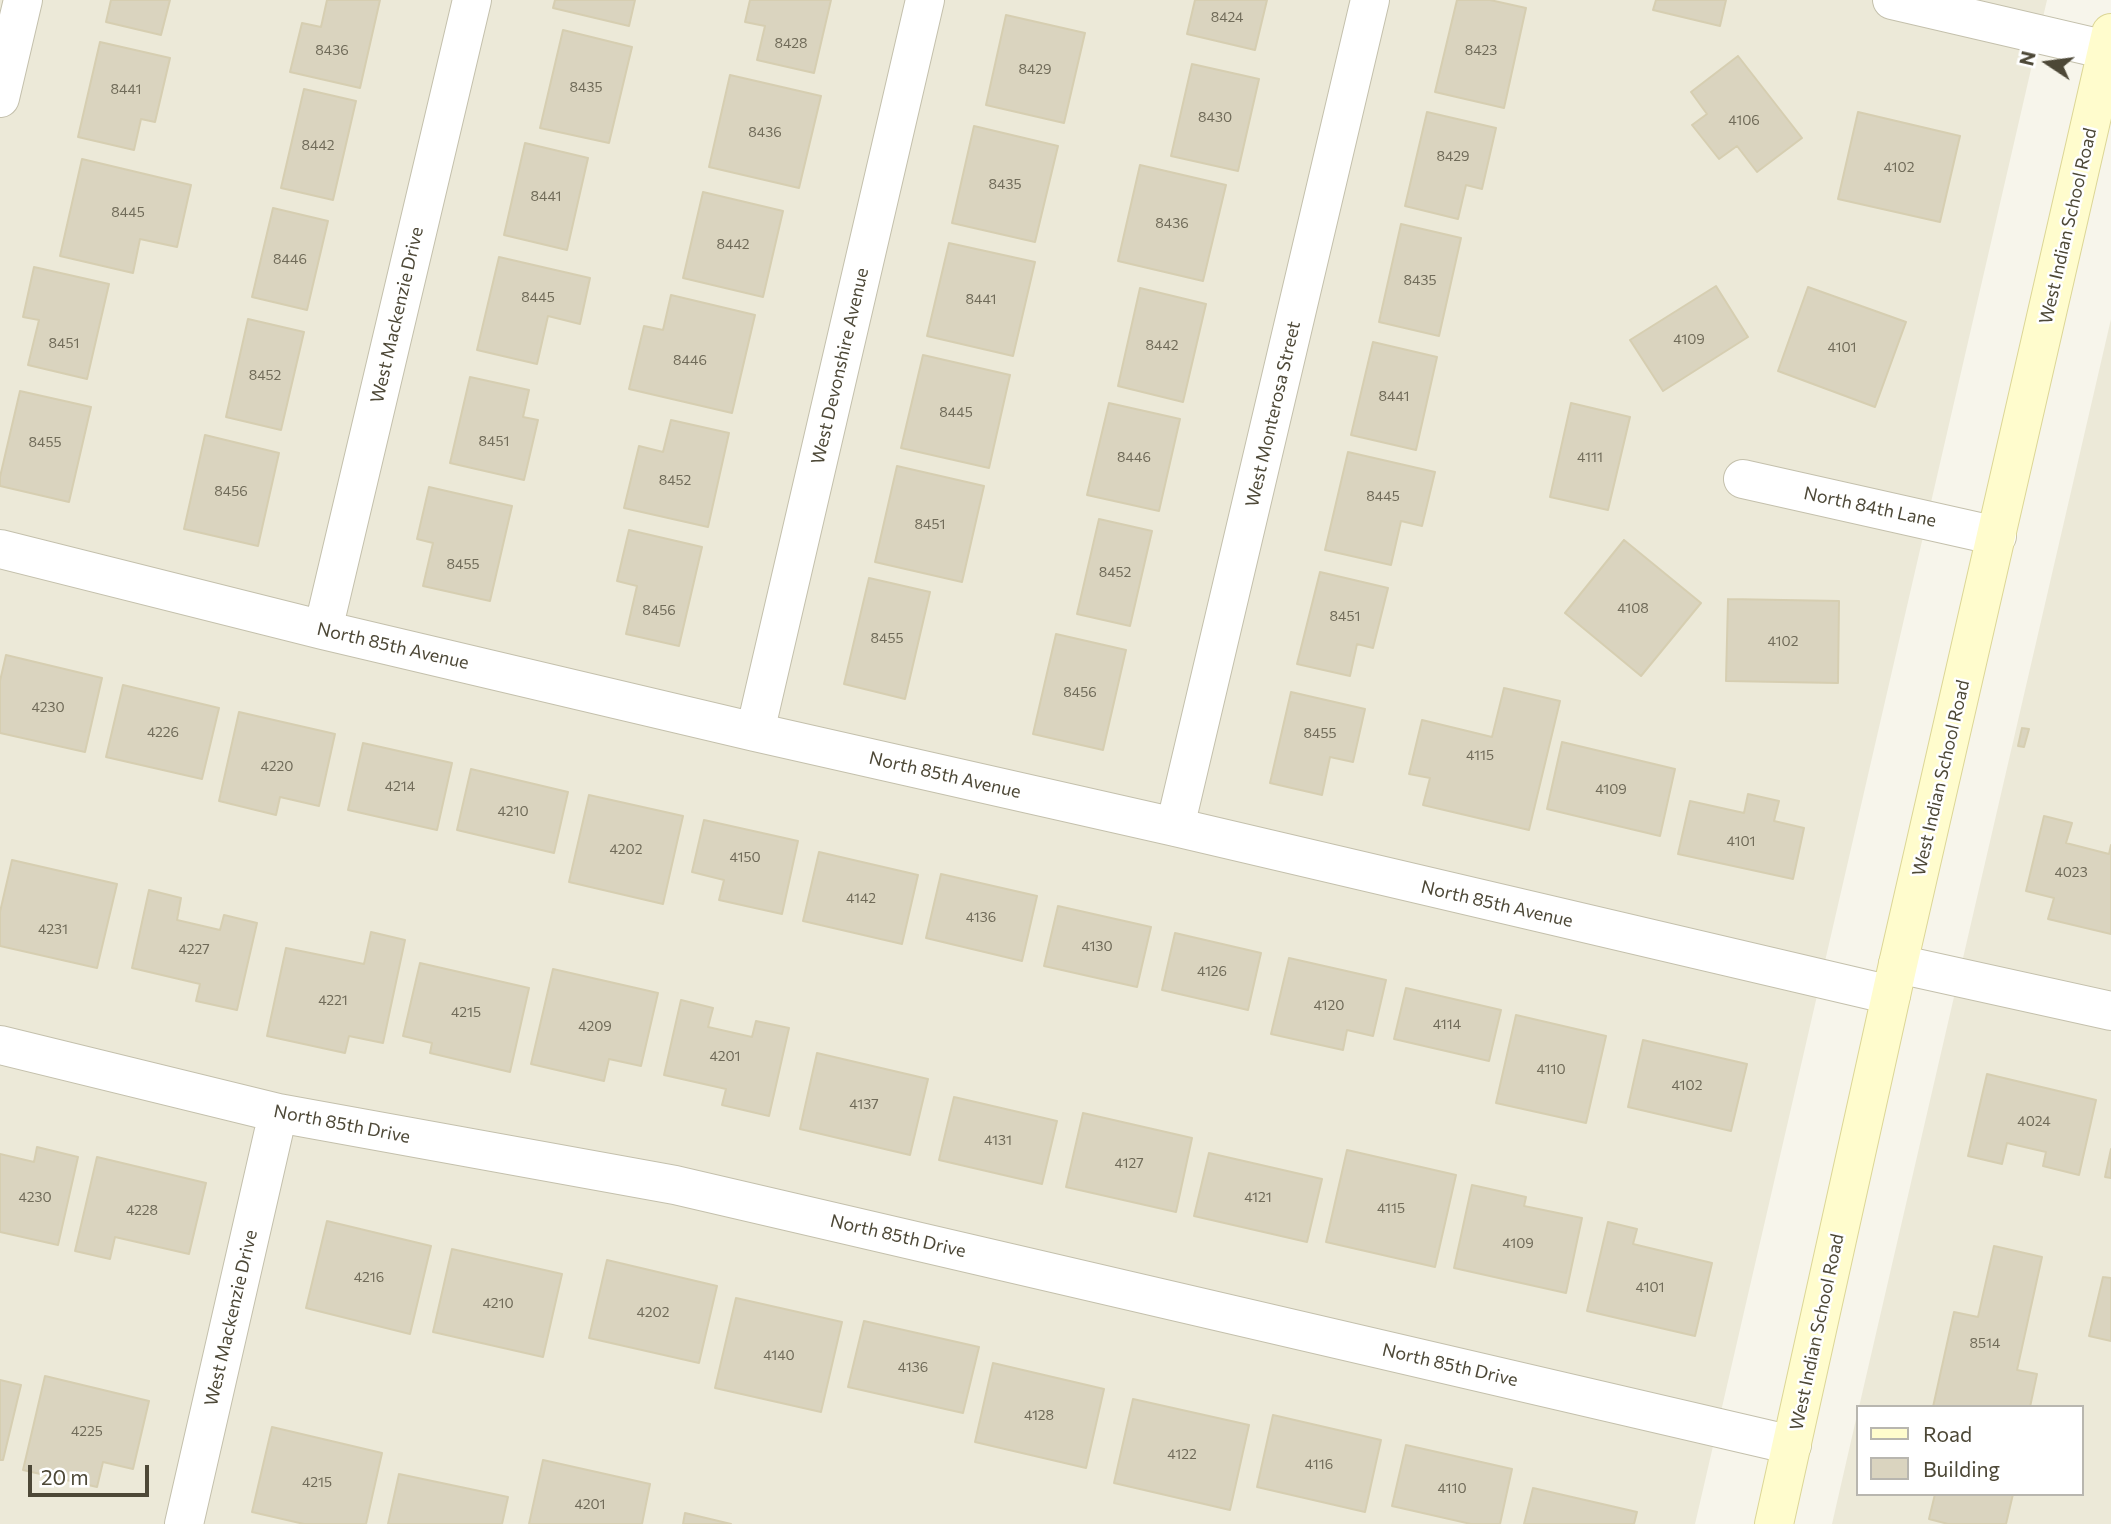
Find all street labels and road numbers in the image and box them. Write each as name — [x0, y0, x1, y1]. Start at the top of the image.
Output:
street label: West Indian School Road — [2035, 126, 2101, 326]
street label: West Mackenzie Drive — [366, 225, 428, 405]
street label: West Devonshire Avenue — [807, 266, 873, 466]
street label: West Monterosa Street — [1241, 319, 1305, 509]
street label: North 84th Lane — [1802, 482, 1938, 532]
street label: North 85th Avenue — [315, 618, 471, 674]
street label: West Indian School Road — [1908, 678, 1974, 878]
street label: North 85th Avenue — [867, 747, 1023, 803]
street label: North 85th Avenue — [1419, 876, 1575, 932]
street label: North 85th Drive — [272, 1100, 412, 1148]
street label: North 85th Drive — [828, 1210, 968, 1262]
street label: West Mackenzie Drive — [200, 1228, 262, 1408]
street label: West Indian School Road — [1786, 1232, 1848, 1432]
street label: North 85th Drive — [1380, 1339, 1520, 1391]

